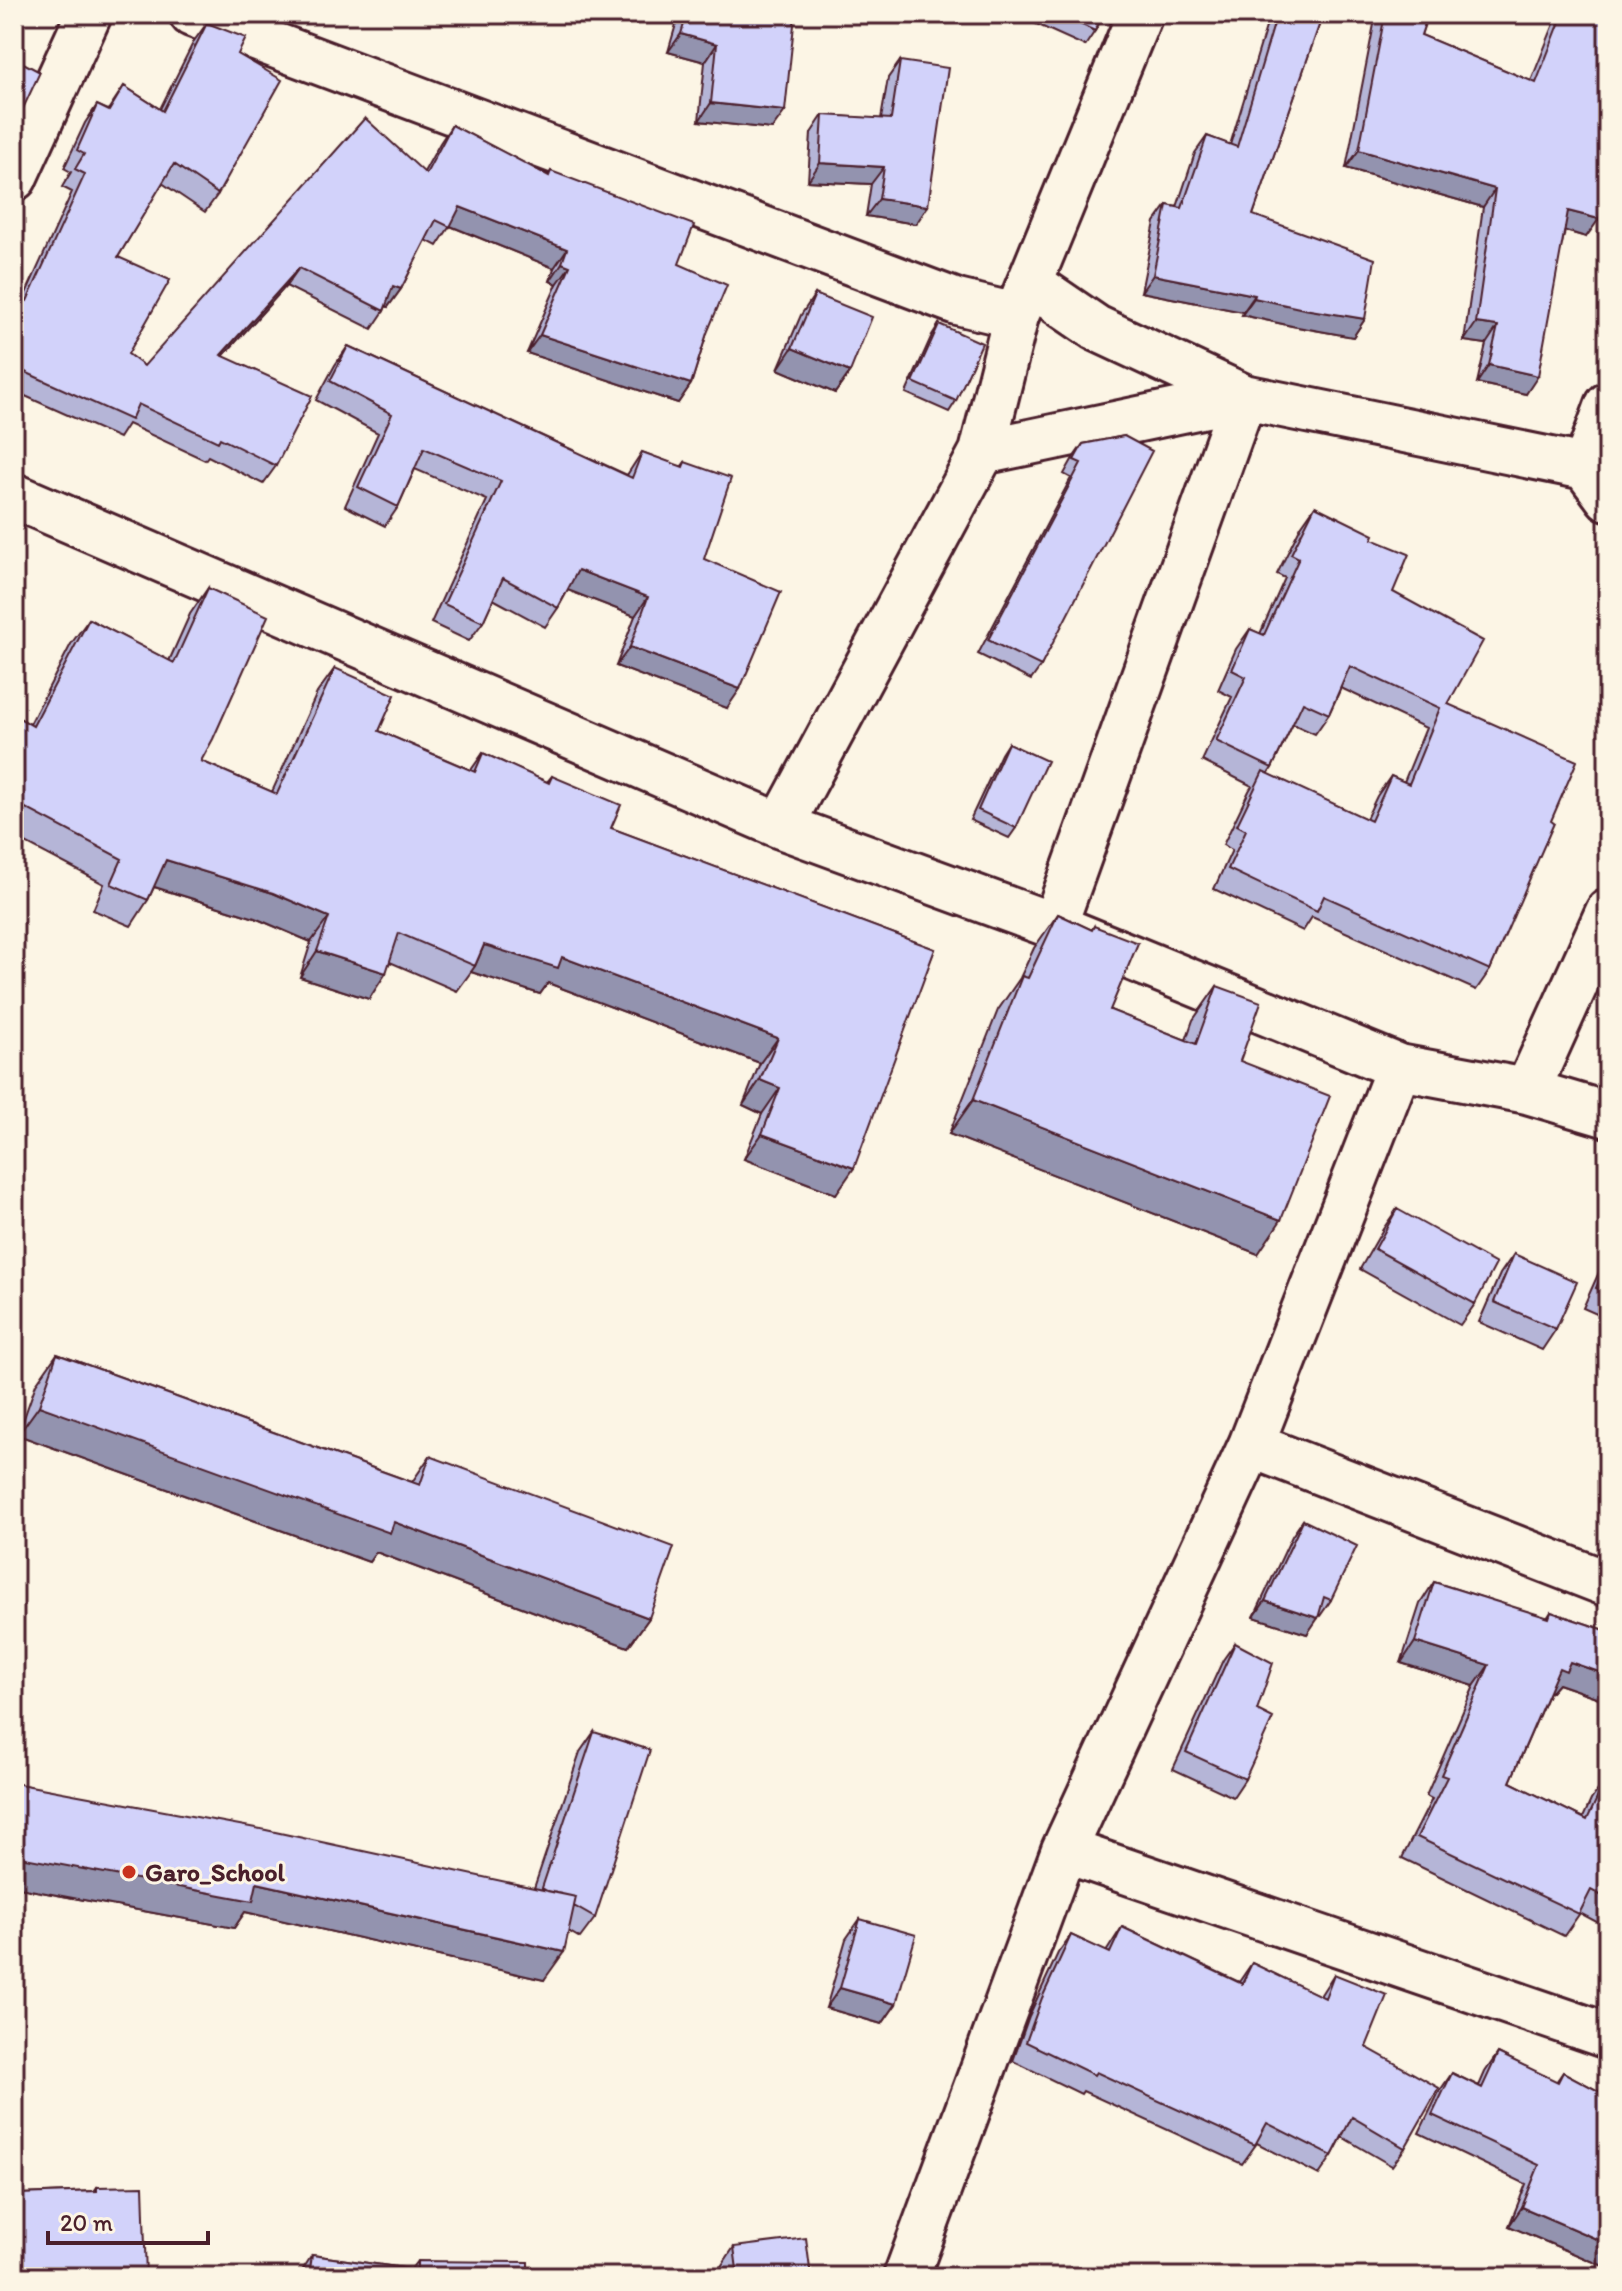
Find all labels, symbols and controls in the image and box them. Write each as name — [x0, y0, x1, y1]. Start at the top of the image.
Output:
place label: Garo_School — [145, 1856, 286, 1888]
marker: Garo_School — [120, 1863, 138, 1881]
scale bar — [48, 2195, 208, 2245]
text: 20 m — [60, 2208, 113, 2237]

